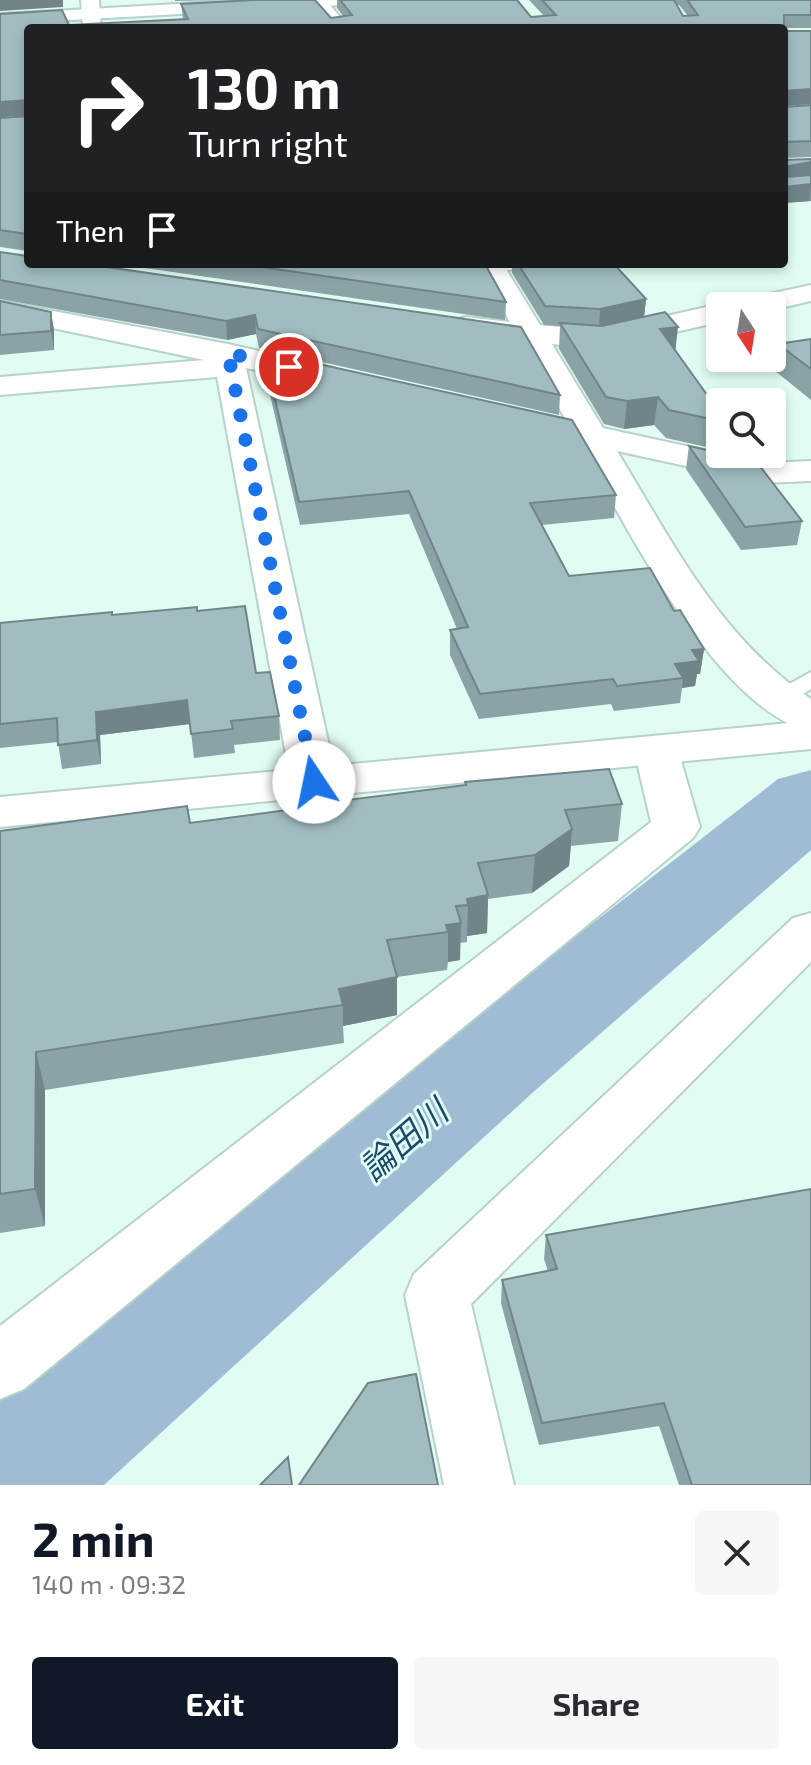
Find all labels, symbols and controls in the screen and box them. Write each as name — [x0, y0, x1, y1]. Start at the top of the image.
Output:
text: 130 m — [188, 53, 341, 120]
icon: right — [56, 56, 160, 160]
text: Turn right — [188, 121, 348, 164]
icon: arrive — [140, 208, 184, 252]
text: Then — [56, 212, 124, 248]
north arrow — [706, 292, 786, 372]
map controls — [706, 292, 786, 468]
pin — [255, 333, 323, 401]
icon: arrive — [267, 345, 311, 389]
button: search — [706, 388, 786, 468]
position arrow — [272, 740, 356, 824]
water label: 論田川 — [351, 1088, 457, 1188]
text: 2 min — [32, 1509, 155, 1567]
button: close — [695, 1511, 779, 1595]
text: 140 m · 09:32 — [32, 1568, 186, 1599]
button: Exit — [32, 1657, 398, 1749]
button: Share — [414, 1657, 779, 1749]

